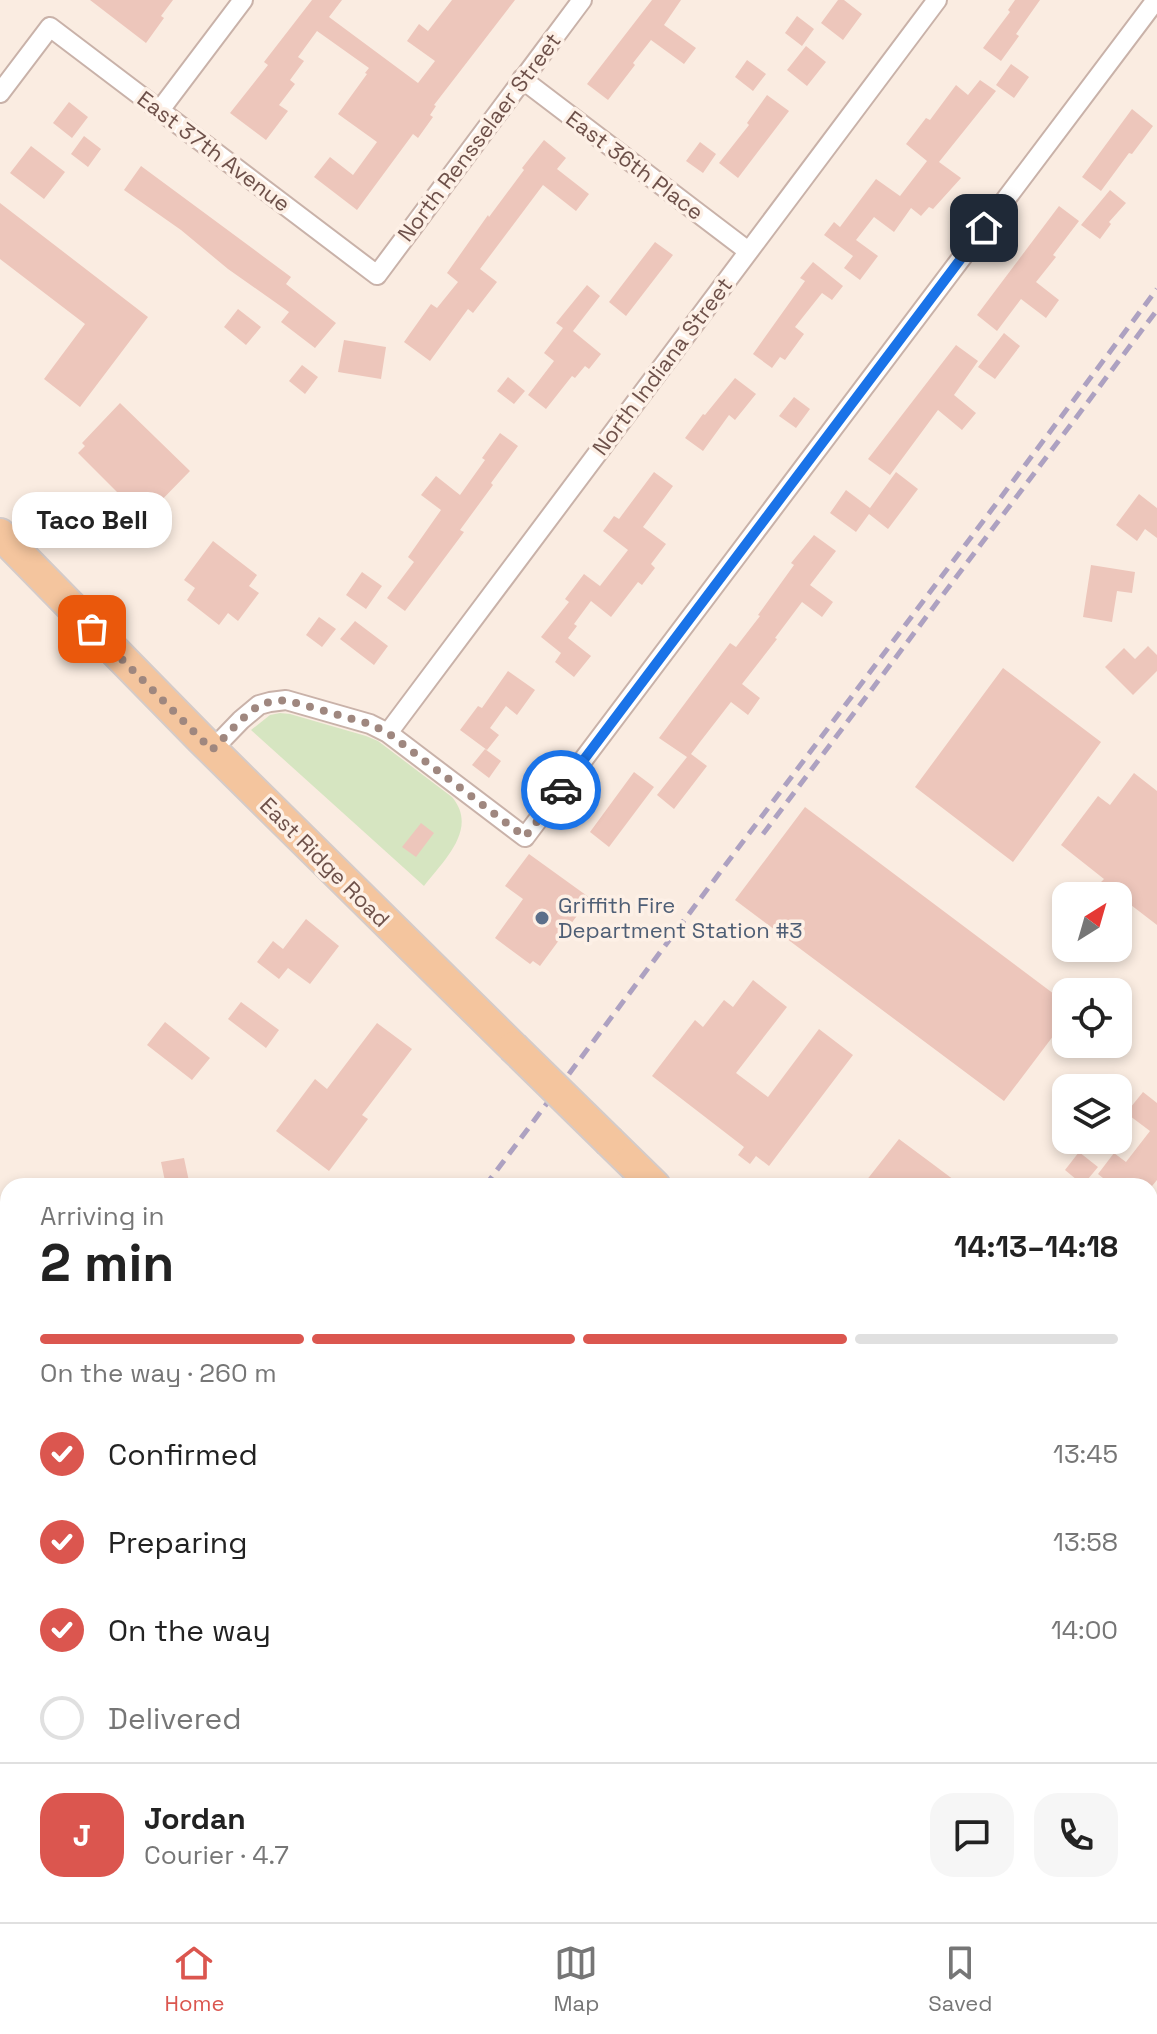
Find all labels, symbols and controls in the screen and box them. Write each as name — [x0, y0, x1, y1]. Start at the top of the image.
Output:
street label: North Rensselaer Street — [391, 27, 567, 247]
street label: East 37th Avenue — [132, 84, 296, 218]
street label: East 36th Place — [561, 104, 709, 226]
pin — [950, 194, 1018, 262]
icon: home — [962, 206, 1006, 250]
street label: North Indiana Street — [586, 271, 738, 461]
callout: Taco Bell — [12, 493, 172, 549]
text: Taco Bell — [36, 503, 148, 537]
pin — [58, 595, 126, 663]
icon: bag — [70, 607, 114, 651]
courier — [521, 750, 601, 830]
icon: car — [539, 768, 583, 812]
street label: East Ridge Road — [254, 791, 396, 933]
north arrow — [1052, 882, 1132, 962]
map controls — [1052, 882, 1132, 1154]
place label: Griffith Fire Department Station #3 — [558, 891, 803, 944]
marker: Griffith Fire Department Station #3 — [533, 909, 551, 927]
button: locate — [1052, 978, 1132, 1058]
button: layers — [1052, 1074, 1132, 1154]
text: Arriving in — [40, 1199, 164, 1233]
text: 14:13–14:18 — [954, 1227, 1118, 1266]
text: 2 min — [40, 1230, 174, 1296]
text: On the way · 260 m — [40, 1356, 277, 1390]
icon: check — [40, 1432, 84, 1476]
text: Confirmed — [108, 1435, 258, 1474]
text: 13:45 — [1053, 1437, 1118, 1471]
icon: check — [40, 1520, 84, 1564]
text: Preparing — [108, 1523, 247, 1562]
text: 13:58 — [1053, 1525, 1118, 1559]
icon: check — [40, 1608, 84, 1652]
text: On the way — [108, 1611, 271, 1650]
text: 14:00 — [1051, 1613, 1118, 1647]
text: Delivered — [108, 1699, 242, 1738]
button: chat — [930, 1793, 1014, 1877]
button: phone — [1034, 1793, 1118, 1877]
text: Jordan — [144, 1799, 246, 1838]
text: J — [73, 1816, 91, 1855]
text: Courier · 4.7 — [144, 1838, 289, 1872]
tab: Home — [165, 1941, 224, 2017]
tab: Map — [553, 1941, 599, 2017]
tab: Saved — [928, 1941, 993, 2017]

